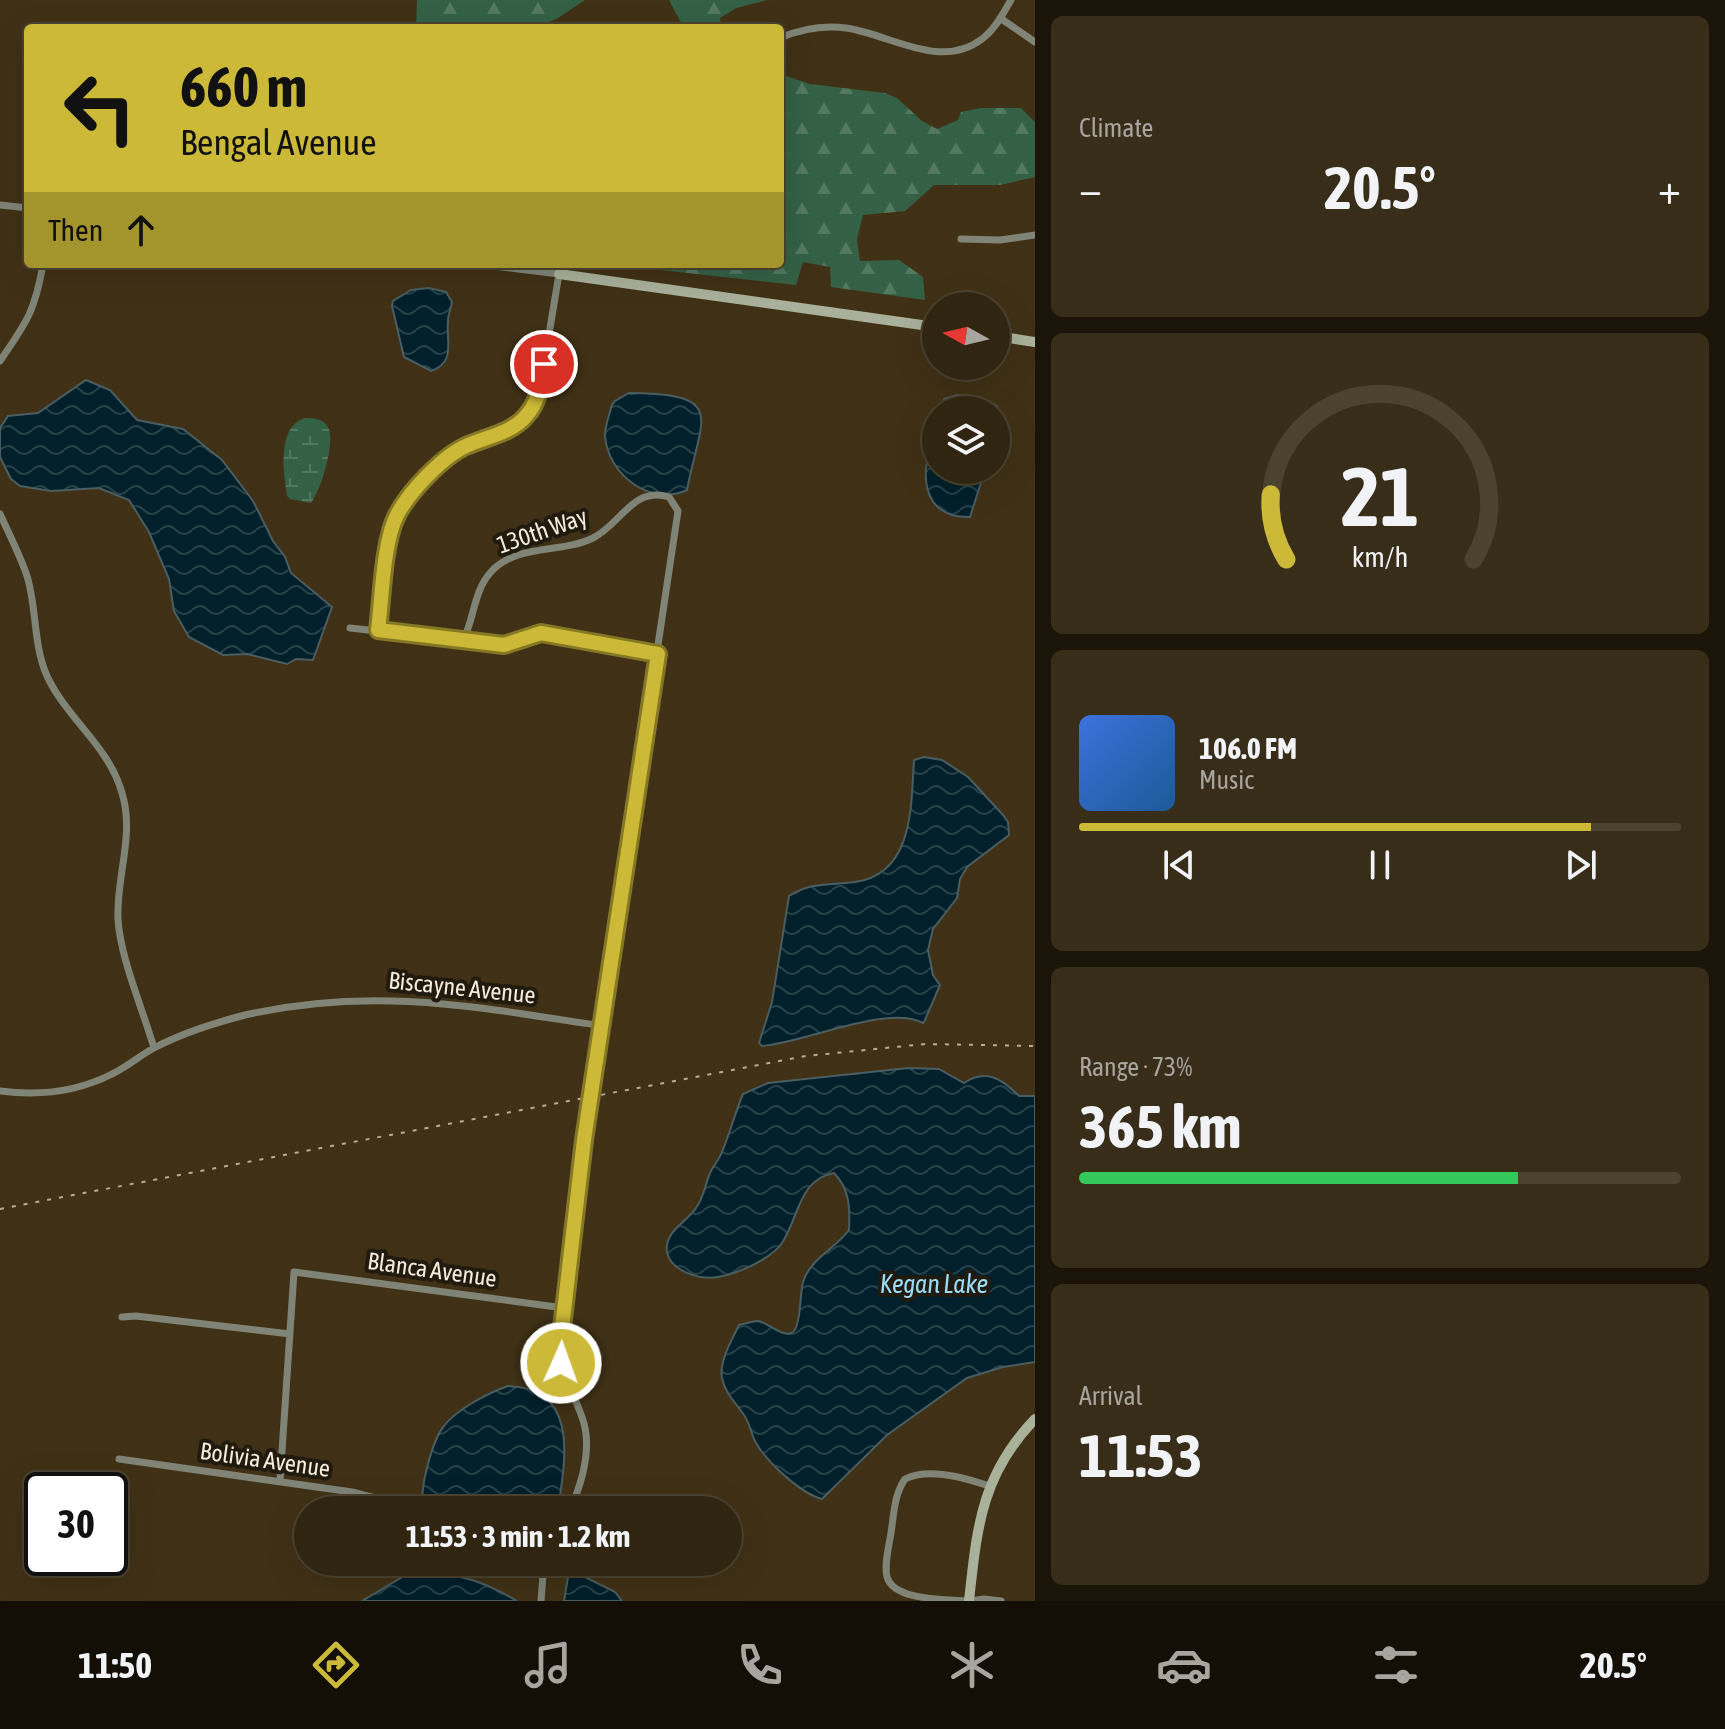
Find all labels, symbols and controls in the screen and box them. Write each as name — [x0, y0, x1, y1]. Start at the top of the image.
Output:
text: 660 m — [180, 55, 307, 119]
icon: left — [48, 56, 152, 160]
text: Climate — [1079, 113, 1153, 143]
text: Bengal Avenue — [180, 121, 377, 163]
text: 20.5° — [1324, 153, 1436, 222]
text: − — [1079, 163, 1102, 213]
text: + — [1658, 163, 1681, 213]
icon: ahead — [119, 208, 163, 252]
text: Then — [48, 213, 103, 247]
north arrow — [922, 292, 1010, 380]
map controls — [922, 292, 1010, 484]
pin — [510, 330, 578, 398]
icon: arrive — [522, 342, 566, 386]
button: layers — [922, 396, 1010, 484]
text: 21 — [1341, 447, 1419, 543]
street label: 130th Way — [493, 503, 590, 558]
text: km/h — [1352, 540, 1408, 573]
text: 106.0 FM — [1199, 731, 1297, 765]
text: Music — [1199, 765, 1254, 795]
icon: previous — [1157, 843, 1201, 887]
icon: pause — [1358, 843, 1402, 887]
icon: next — [1559, 843, 1603, 887]
street label: Biscayne Avenue — [387, 966, 537, 1009]
text: Range · 73% — [1079, 1052, 1192, 1082]
text: 365 km — [1079, 1092, 1241, 1161]
street label: Blanca Avenue — [366, 1247, 498, 1292]
water label: Kegan Lake — [880, 1269, 988, 1299]
position arrow — [519, 1321, 603, 1405]
text: Arrival — [1079, 1381, 1143, 1411]
text: 11:53 — [1079, 1421, 1202, 1490]
street label: Bolivia Avenue — [198, 1437, 332, 1482]
speed limit sign: 30 — [24, 1472, 128, 1576]
text: 11:53 · 3 min · 1.2 km — [406, 1519, 630, 1553]
icon: directions — [308, 1637, 364, 1693]
icon: music — [520, 1637, 576, 1693]
icon: phone — [732, 1637, 788, 1693]
icon: climate — [944, 1637, 1000, 1693]
icon: car — [1156, 1637, 1212, 1693]
icon: filters — [1368, 1637, 1424, 1693]
text: 11:50 — [78, 1644, 152, 1686]
text: 20.5° — [1580, 1644, 1647, 1686]

